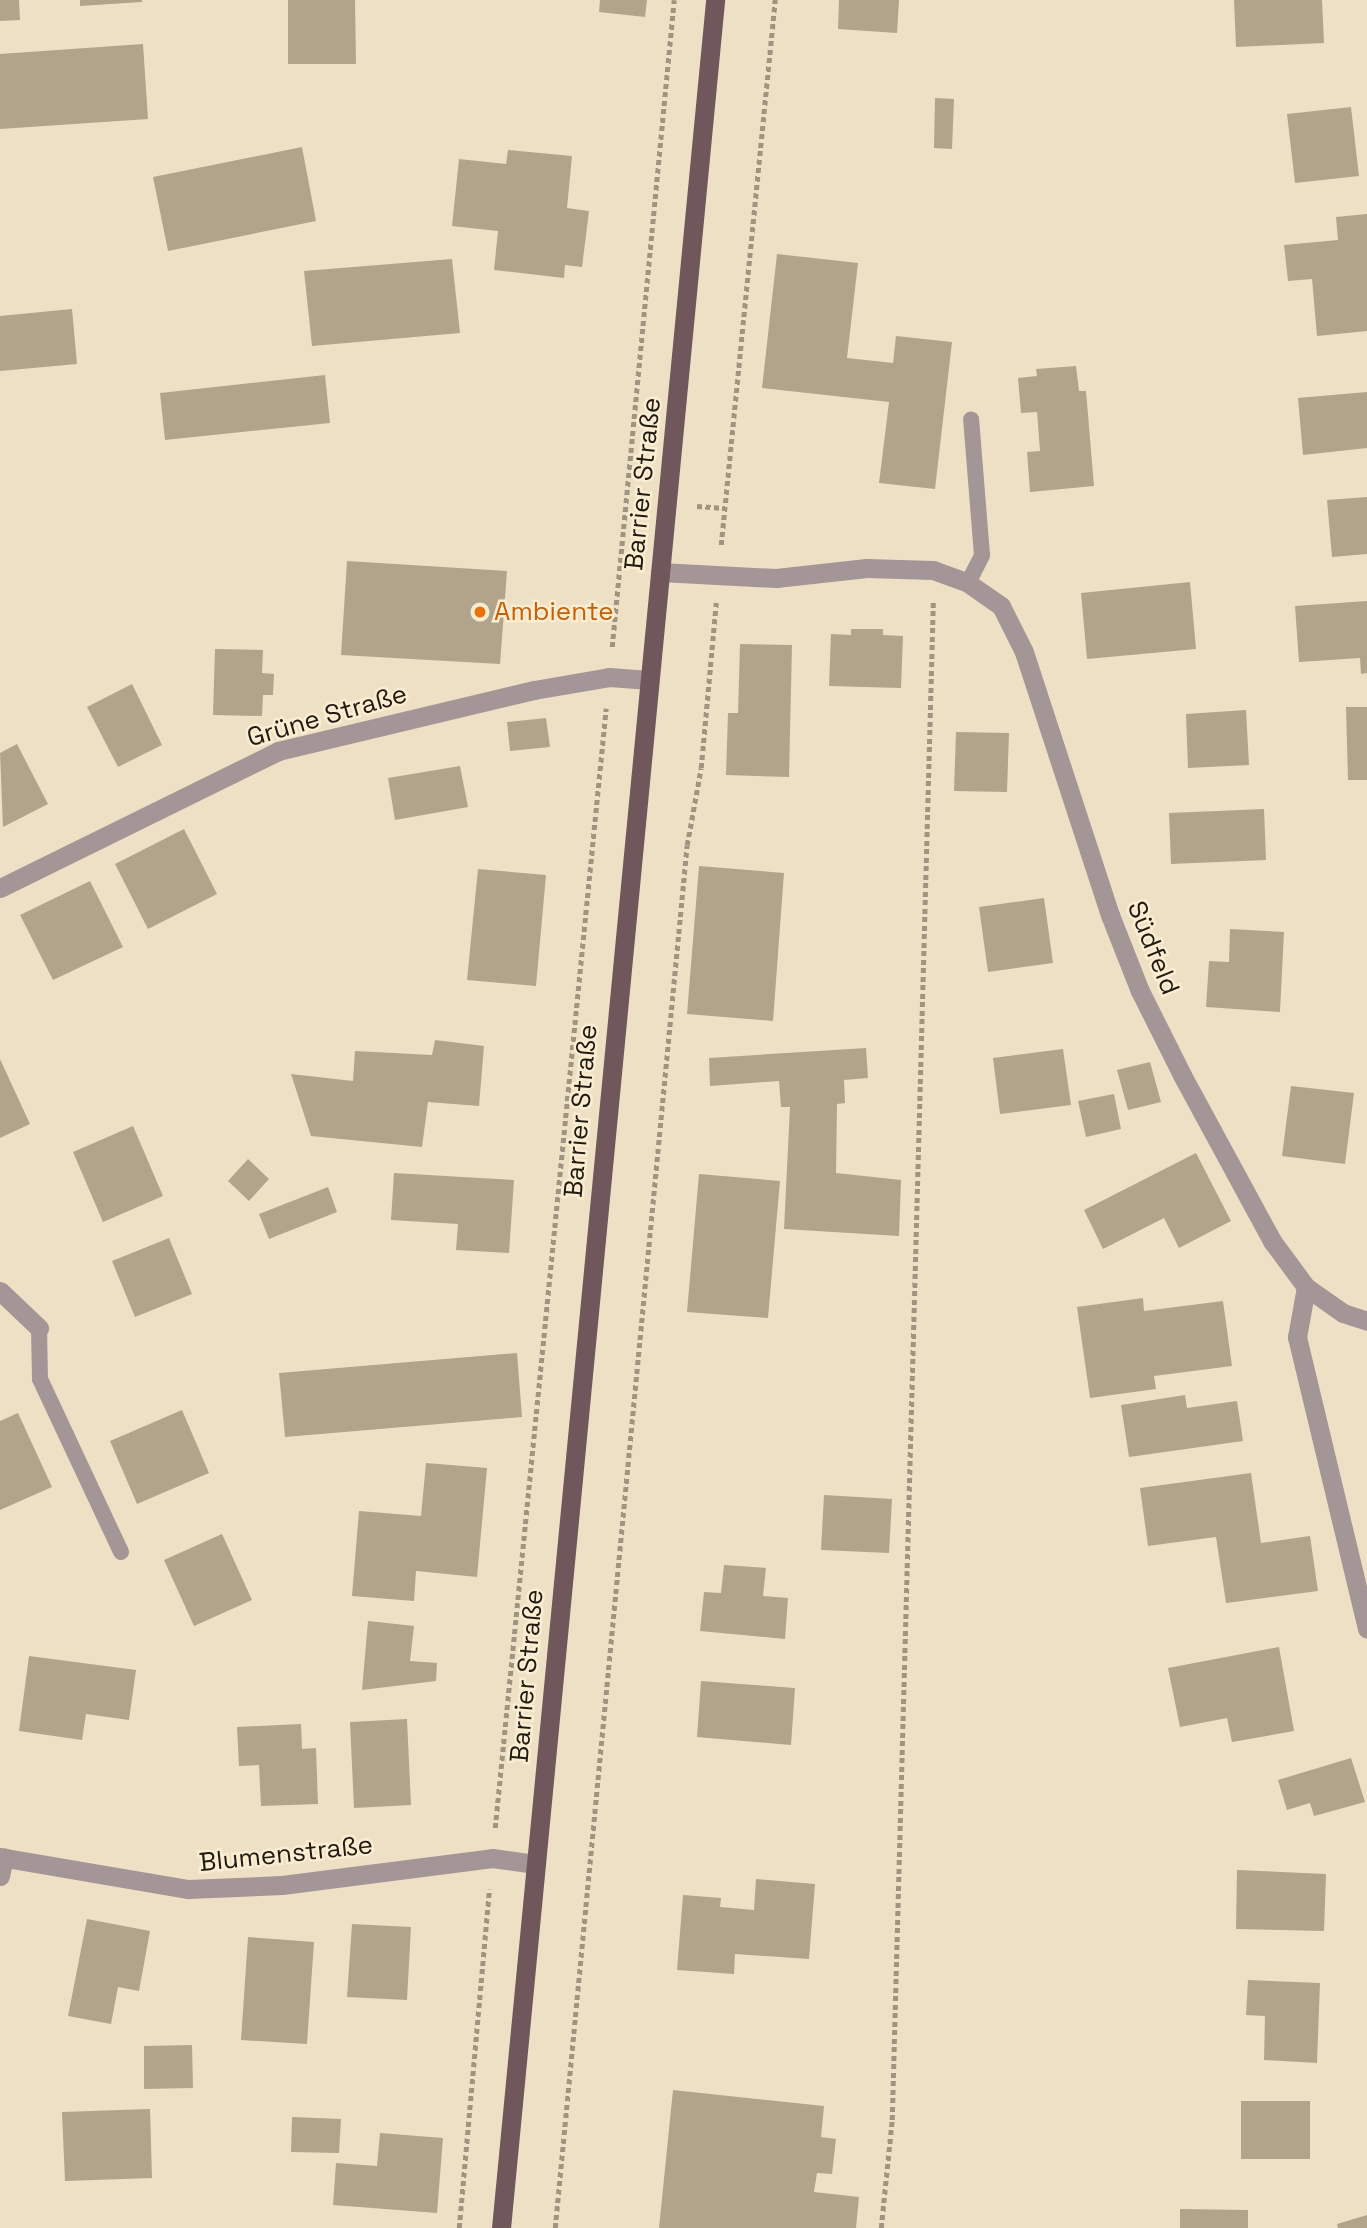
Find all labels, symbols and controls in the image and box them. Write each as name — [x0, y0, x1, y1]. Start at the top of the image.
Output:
street label: Barrier Straße — [618, 396, 668, 572]
place label: Ambiente — [494, 596, 614, 628]
marker: Ambiente — [472, 604, 488, 620]
street label: Grüne Straße — [243, 678, 411, 754]
street label: Südfeld — [1120, 897, 1186, 999]
street label: Barrier Straße — [558, 1023, 604, 1199]
street label: Barrier Straße — [504, 1588, 550, 1764]
street label: Blumenstraße — [198, 1829, 374, 1879]

